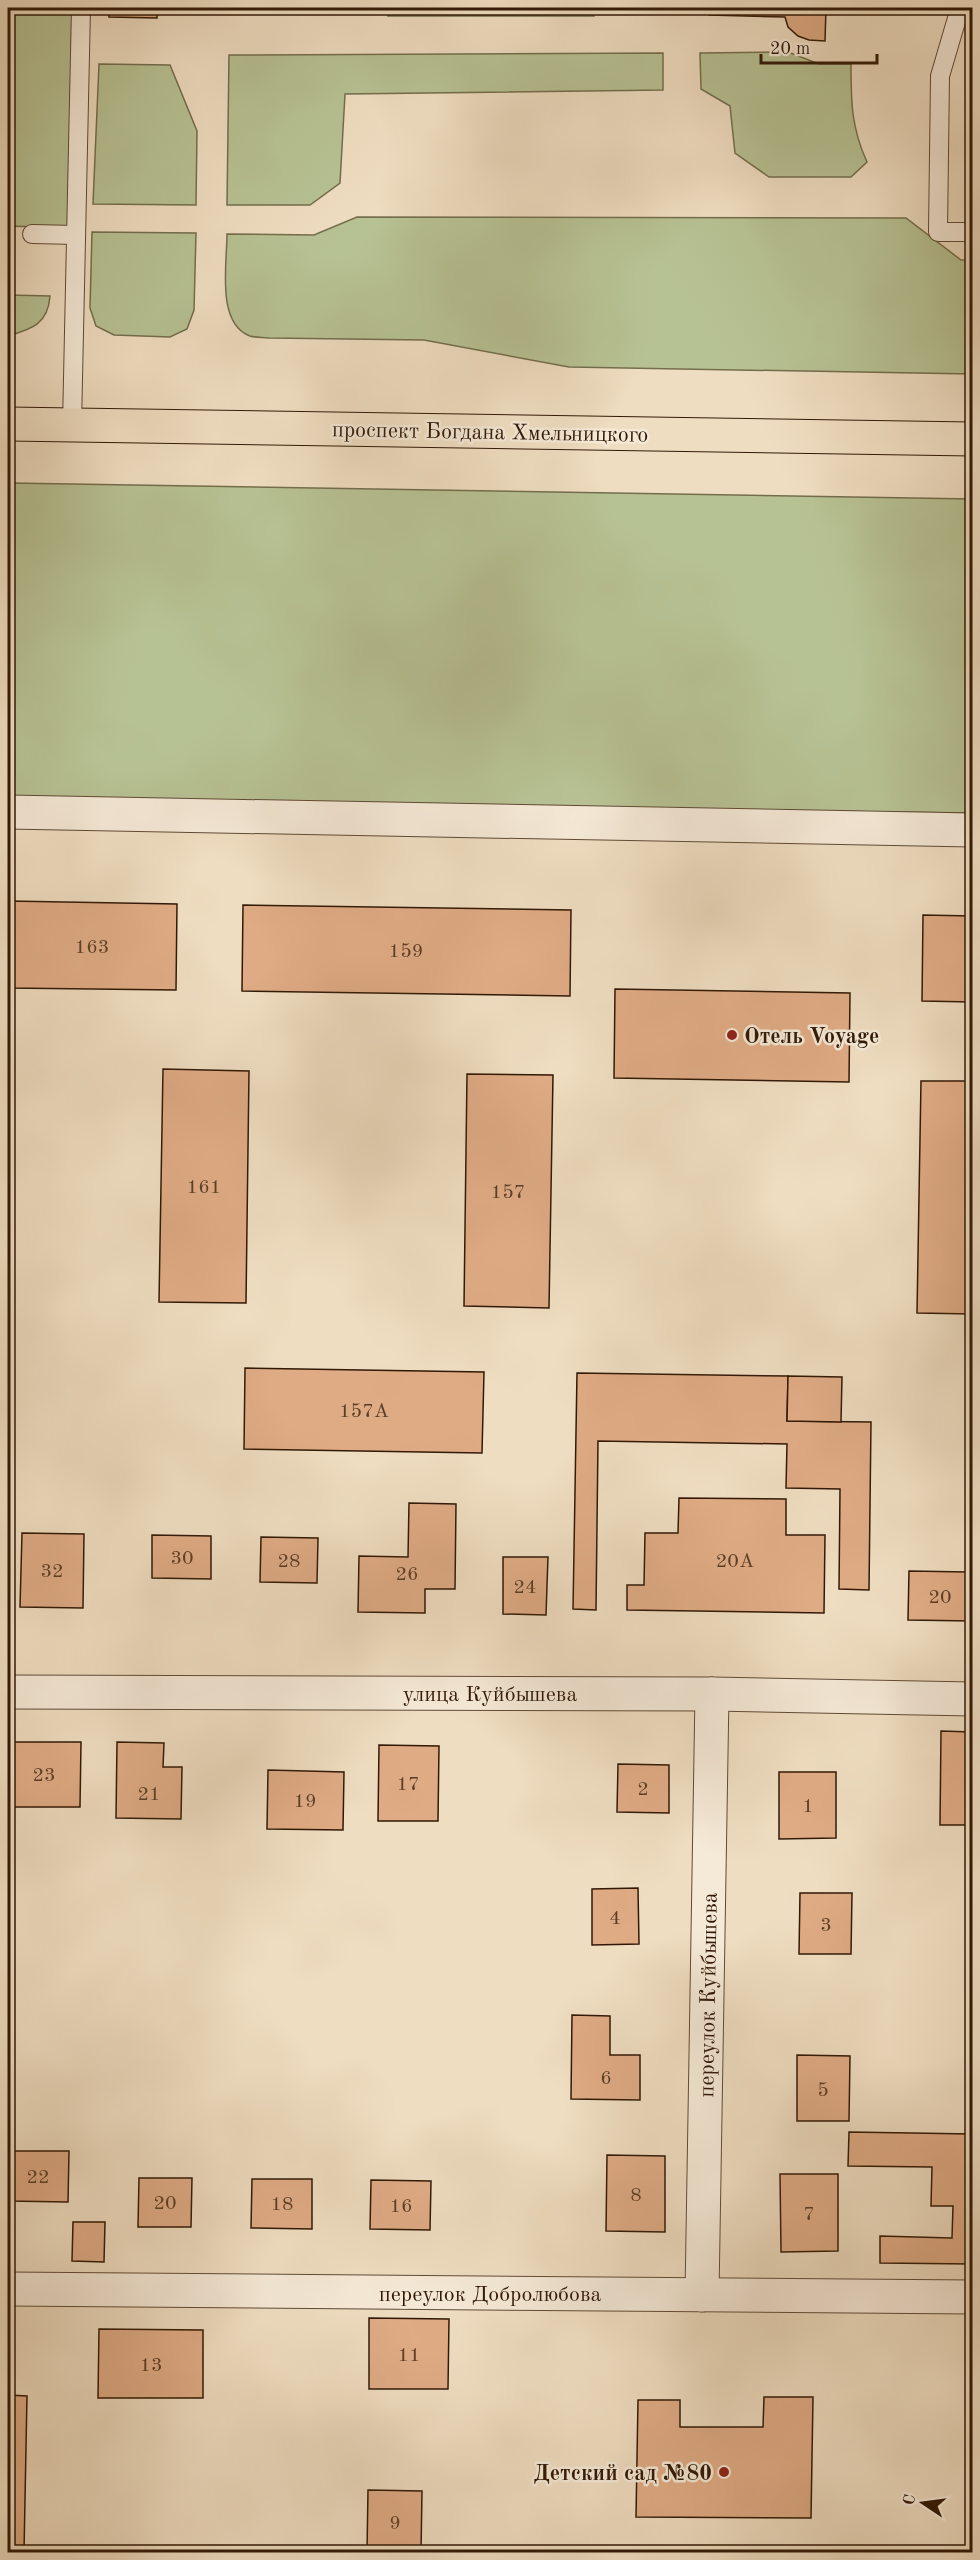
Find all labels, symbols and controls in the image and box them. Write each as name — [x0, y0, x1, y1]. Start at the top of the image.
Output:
scale bar — [761, 27, 876, 65]
text: 20 m — [770, 40, 810, 58]
street label: проспект Богдана Хмельницкого — [332, 419, 648, 447]
house number: 163 — [75, 938, 109, 958]
house number: 159 — [389, 942, 423, 962]
place label: Отель Voyage — [744, 1026, 879, 1048]
marker: Отель Voyage — [725, 1028, 739, 1042]
house number: 161 — [187, 1178, 221, 1198]
house number: 157 — [491, 1183, 525, 1203]
house number: 157А — [339, 1402, 389, 1422]
house number: 30 — [170, 1549, 194, 1569]
house number: 28 — [277, 1552, 301, 1572]
house number: 20А — [716, 1552, 754, 1572]
house number: 32 — [40, 1562, 64, 1582]
house number: 26 — [395, 1565, 419, 1585]
house number: 24 — [513, 1578, 537, 1598]
house number: 20 — [928, 1588, 952, 1608]
street label: улица Куйбышева — [403, 1684, 577, 1706]
house number: 23 — [32, 1766, 56, 1786]
house number: 17 — [396, 1775, 420, 1795]
house number: 2 — [637, 1780, 649, 1800]
house number: 21 — [137, 1785, 161, 1805]
house number: 19 — [293, 1792, 317, 1812]
house number: 1 — [802, 1797, 814, 1817]
street label: переулок Куйбышева — [696, 1892, 722, 2098]
house number: 4 — [609, 1909, 621, 1929]
house number: 3 — [820, 1916, 832, 1936]
house number: 6 — [600, 2069, 612, 2089]
house number: 5 — [817, 2081, 829, 2101]
house number: 22 — [26, 2168, 50, 2188]
house number: 8 — [630, 2186, 642, 2206]
house number: 20 — [153, 2194, 177, 2214]
house number: 18 — [270, 2195, 294, 2215]
house number: 16 — [389, 2197, 413, 2217]
house number: 7 — [803, 2205, 815, 2225]
street label: переулок Добролюбова — [379, 2284, 601, 2306]
house number: 11 — [397, 2346, 421, 2366]
house number: 13 — [139, 2356, 163, 2376]
place label: Детский сад №80 — [533, 2463, 712, 2485]
marker: Детский сад №80 — [717, 2465, 731, 2479]
north arrow — [893, 2473, 953, 2533]
text: С — [901, 2493, 919, 2507]
house number: 9 — [389, 2514, 401, 2534]

